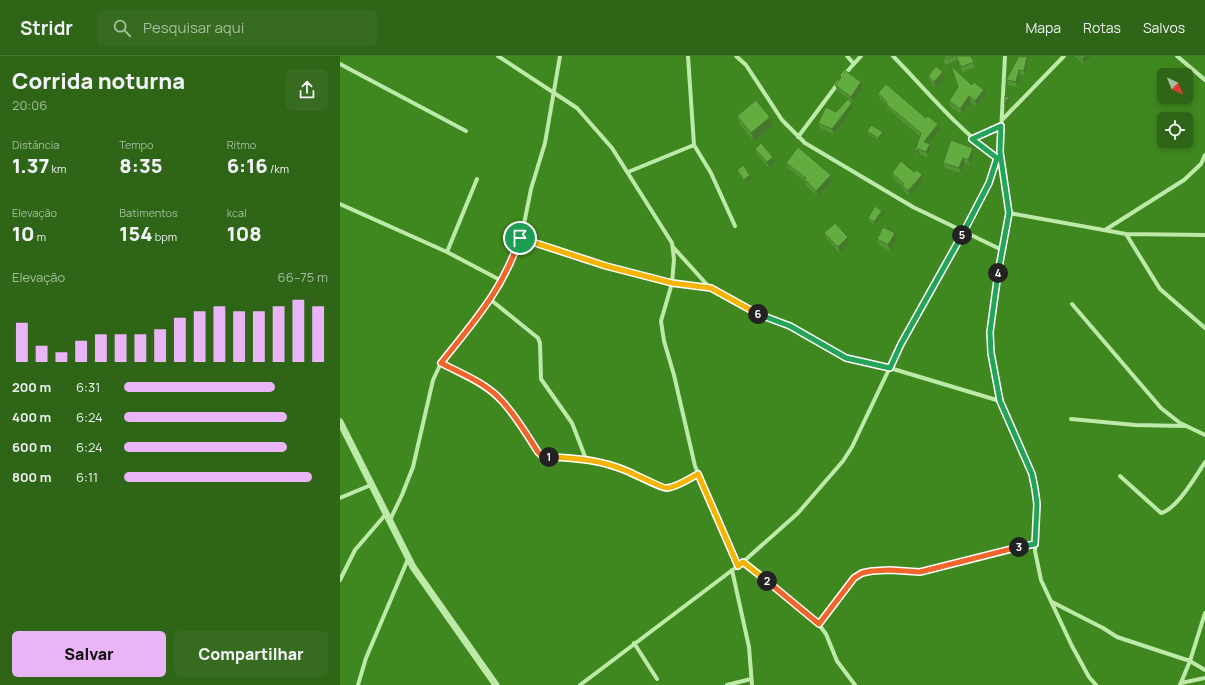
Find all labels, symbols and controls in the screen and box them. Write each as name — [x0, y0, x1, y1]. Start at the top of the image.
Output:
search box — [97, 10, 377, 46]
text: Stridr — [20, 15, 73, 41]
icon: search — [111, 17, 133, 39]
text: Pesquisar aqui — [143, 17, 244, 38]
text: Mapa — [1025, 18, 1061, 37]
text: Rotas — [1083, 18, 1121, 37]
text: Salvos — [1143, 18, 1185, 37]
text: Corrida noturna — [12, 66, 185, 96]
north arrow — [1157, 68, 1193, 104]
map controls — [1157, 68, 1193, 148]
button: share — [286, 69, 328, 111]
text: 20:06 — [12, 96, 47, 114]
button: locate — [1157, 112, 1193, 148]
text: Distância — [12, 137, 59, 152]
text: Tempo — [119, 137, 154, 152]
text: Ritmo — [227, 137, 256, 152]
text: 1.37 — [12, 152, 49, 179]
text: 8:35 — [119, 152, 163, 179]
text: 6:16 — [227, 152, 268, 179]
text: km — [49, 161, 66, 176]
text: /km — [268, 161, 289, 176]
text: Elevação — [12, 205, 57, 220]
text: Batimentos — [119, 205, 178, 220]
text: kcal — [227, 205, 247, 220]
text: 10 — [12, 220, 35, 247]
text: 154 — [119, 220, 153, 247]
text: 108 — [227, 220, 262, 247]
pin — [503, 221, 537, 255]
pin: 5 — [952, 225, 972, 245]
icon: arrive — [509, 227, 531, 249]
text: 5 — [959, 227, 965, 242]
text: m — [35, 229, 46, 244]
text: bpm — [153, 229, 177, 244]
pin: 4 — [988, 263, 1008, 283]
text: 4 — [995, 265, 1001, 280]
text: Elevação — [12, 268, 65, 286]
text: 66–75 m — [278, 268, 328, 286]
pin: 6 — [748, 304, 768, 324]
text: 6 — [755, 306, 761, 321]
text: 200 m — [12, 378, 51, 396]
text: 6:31 — [76, 378, 100, 396]
text: 400 m — [12, 408, 51, 426]
text: 6:24 — [76, 408, 103, 426]
text: 600 m — [12, 438, 51, 456]
text: 6:24 — [76, 438, 103, 456]
pin: 1 — [539, 447, 559, 467]
text: 1 — [547, 449, 551, 464]
text: 800 m — [12, 468, 51, 486]
text: 6:11 — [76, 468, 98, 486]
pin: 3 — [1009, 537, 1029, 557]
text: 3 — [1016, 539, 1022, 554]
pin: 2 — [757, 571, 777, 591]
text: 2 — [764, 573, 770, 588]
button: Salvar — [12, 631, 166, 677]
button: Compartilhar — [174, 631, 328, 677]

